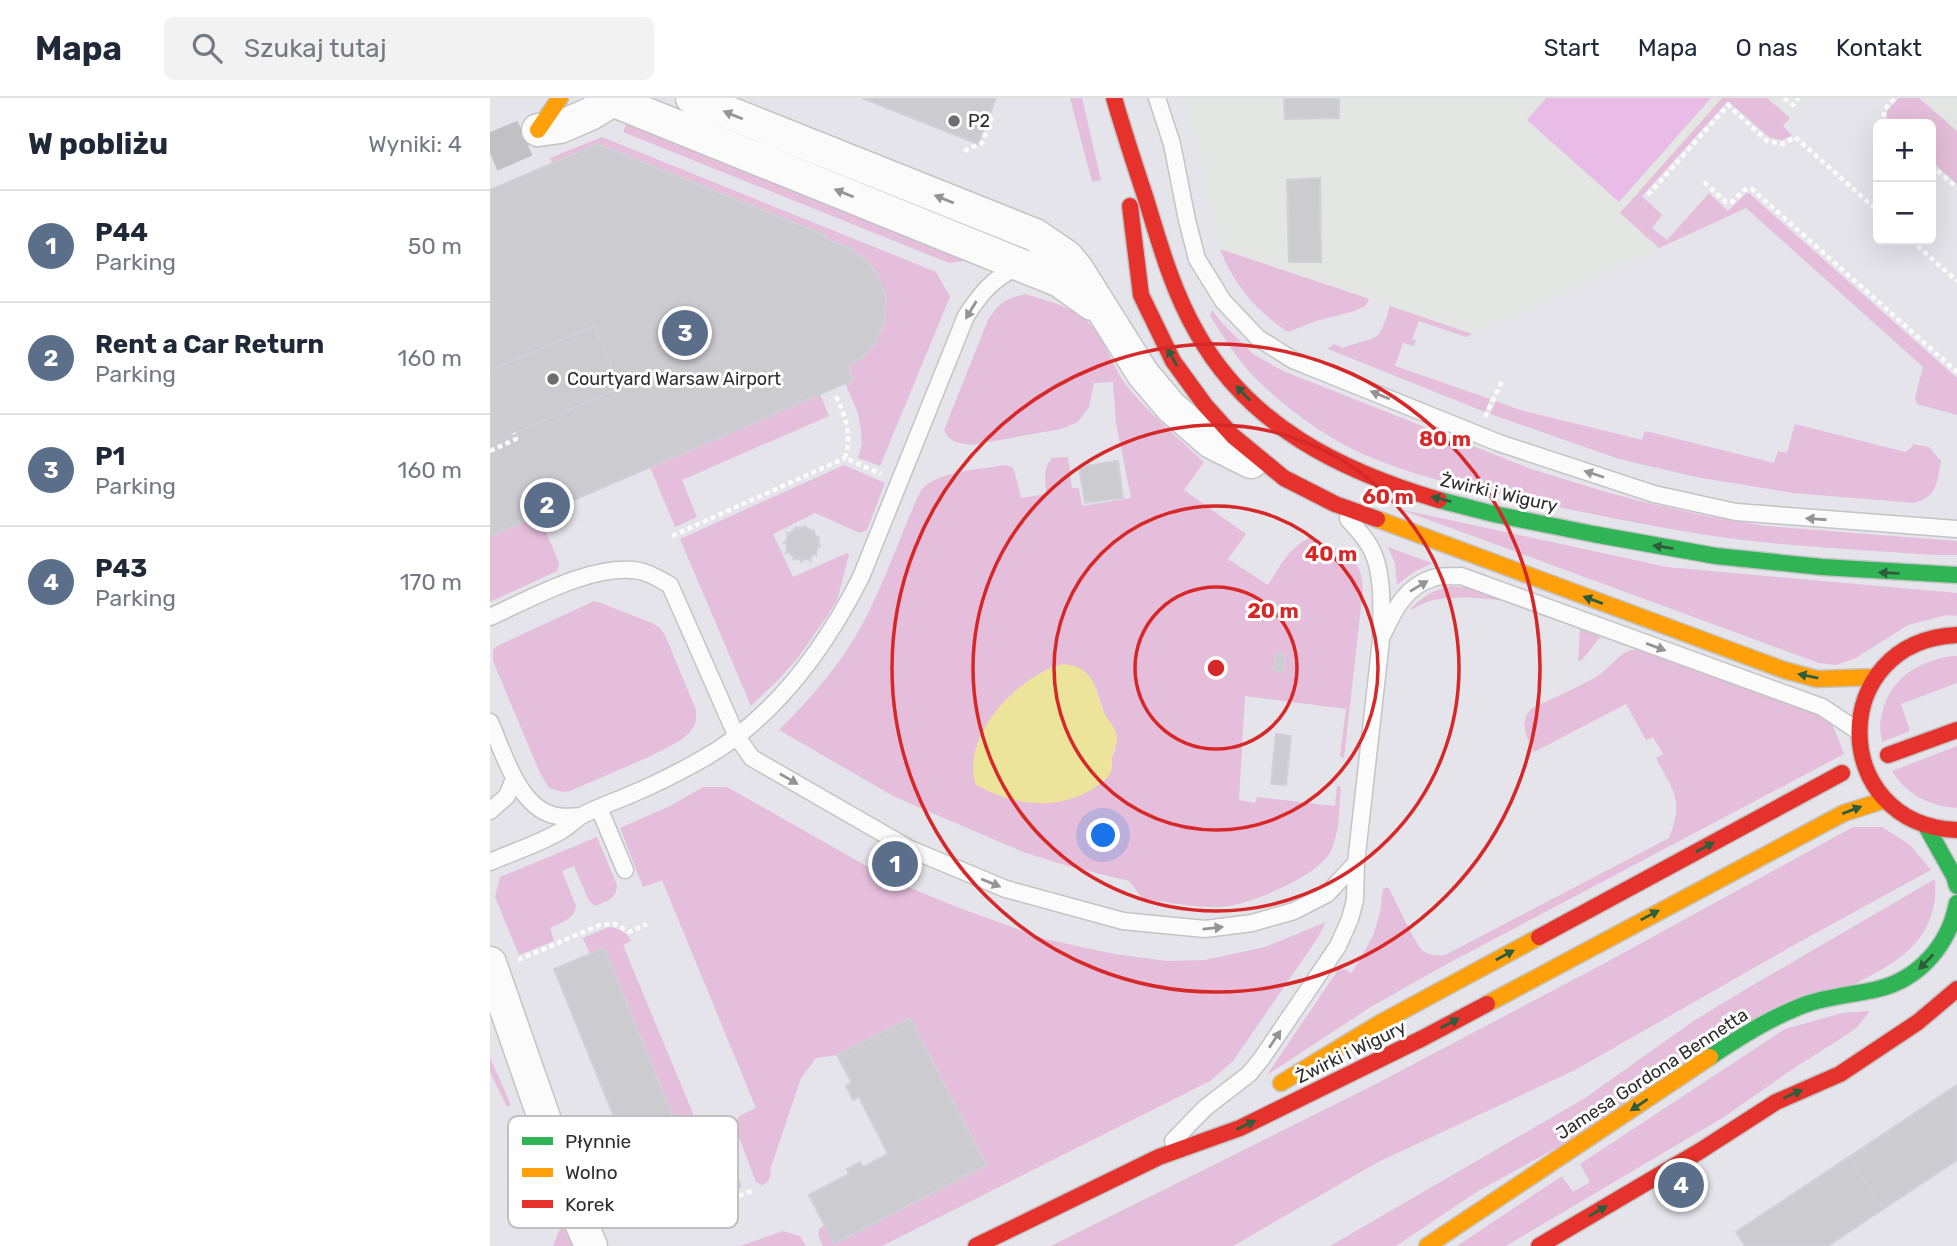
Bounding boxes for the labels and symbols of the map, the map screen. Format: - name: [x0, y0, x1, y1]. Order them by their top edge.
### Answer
- one-way arrow: [722, 109, 743, 120]
- place label: P2: [968, 110, 990, 132]
- marker: P2: [946, 113, 962, 129]
- one-way arrow: [833, 188, 854, 199]
- one-way arrow: [934, 193, 955, 204]
- one-way arrow: [964, 300, 977, 319]
- pin: 3: [662, 307, 708, 359]
- one-way arrow: [1166, 347, 1178, 367]
- place label: Courtyard Warsaw Airport: [567, 368, 781, 390]
- marker: Courtyard Warsaw Airport: [545, 371, 561, 387]
- one-way arrow: [1235, 384, 1251, 402]
- one-way arrow: [1370, 390, 1391, 401]
- text: 80 m: [1419, 426, 1471, 451]
- one-way arrow: [1583, 468, 1604, 479]
- street label: Żwirki i Wigury: [1438, 469, 1560, 517]
- pin: 2: [524, 479, 570, 531]
- text: 60 m: [1362, 484, 1414, 509]
- one-way arrow: [1429, 493, 1451, 504]
- one-way arrow: [1804, 513, 1826, 524]
- text: 40 m: [1305, 541, 1357, 566]
- one-way arrow: [1652, 541, 1674, 552]
- one-way arrow: [1878, 567, 1900, 578]
- one-way arrow: [1410, 579, 1429, 592]
- one-way arrow: [1583, 594, 1604, 605]
- text: 20 m: [1247, 598, 1299, 623]
- one-way arrow: [1646, 642, 1667, 653]
- centre of rings: [1204, 656, 1228, 680]
- one-way arrow: [1797, 670, 1819, 681]
- one-way arrow: [780, 773, 799, 785]
- one-way arrow: [1841, 804, 1862, 815]
- your location: [1086, 818, 1120, 852]
- pin: 1: [872, 838, 918, 890]
- one-way arrow: [1695, 841, 1715, 853]
- one-way arrow: [981, 877, 1002, 888]
- one-way arrow: [1641, 910, 1661, 922]
- one-way arrow: [1202, 922, 1224, 933]
- one-way arrow: [1495, 949, 1515, 961]
- one-way arrow: [1918, 953, 1934, 970]
- street label: Jamesa Gordona Bennetta: [1552, 1004, 1752, 1144]
- street label: Żwirki i Wigury: [1292, 1016, 1410, 1088]
- one-way arrow: [1440, 1017, 1460, 1029]
- one-way arrow: [1268, 1029, 1281, 1048]
- one-way arrow: [1783, 1088, 1803, 1100]
- one-way arrow: [1629, 1098, 1648, 1111]
- legend: [508, 1116, 738, 1228]
- one-way arrow: [1236, 1119, 1257, 1130]
- text: Płynnie: [565, 1130, 631, 1153]
- pin: 4: [1658, 1159, 1704, 1211]
- text: Wolno: [565, 1161, 618, 1184]
- text: Korek: [565, 1193, 614, 1216]
- one-way arrow: [1588, 1205, 1607, 1218]

